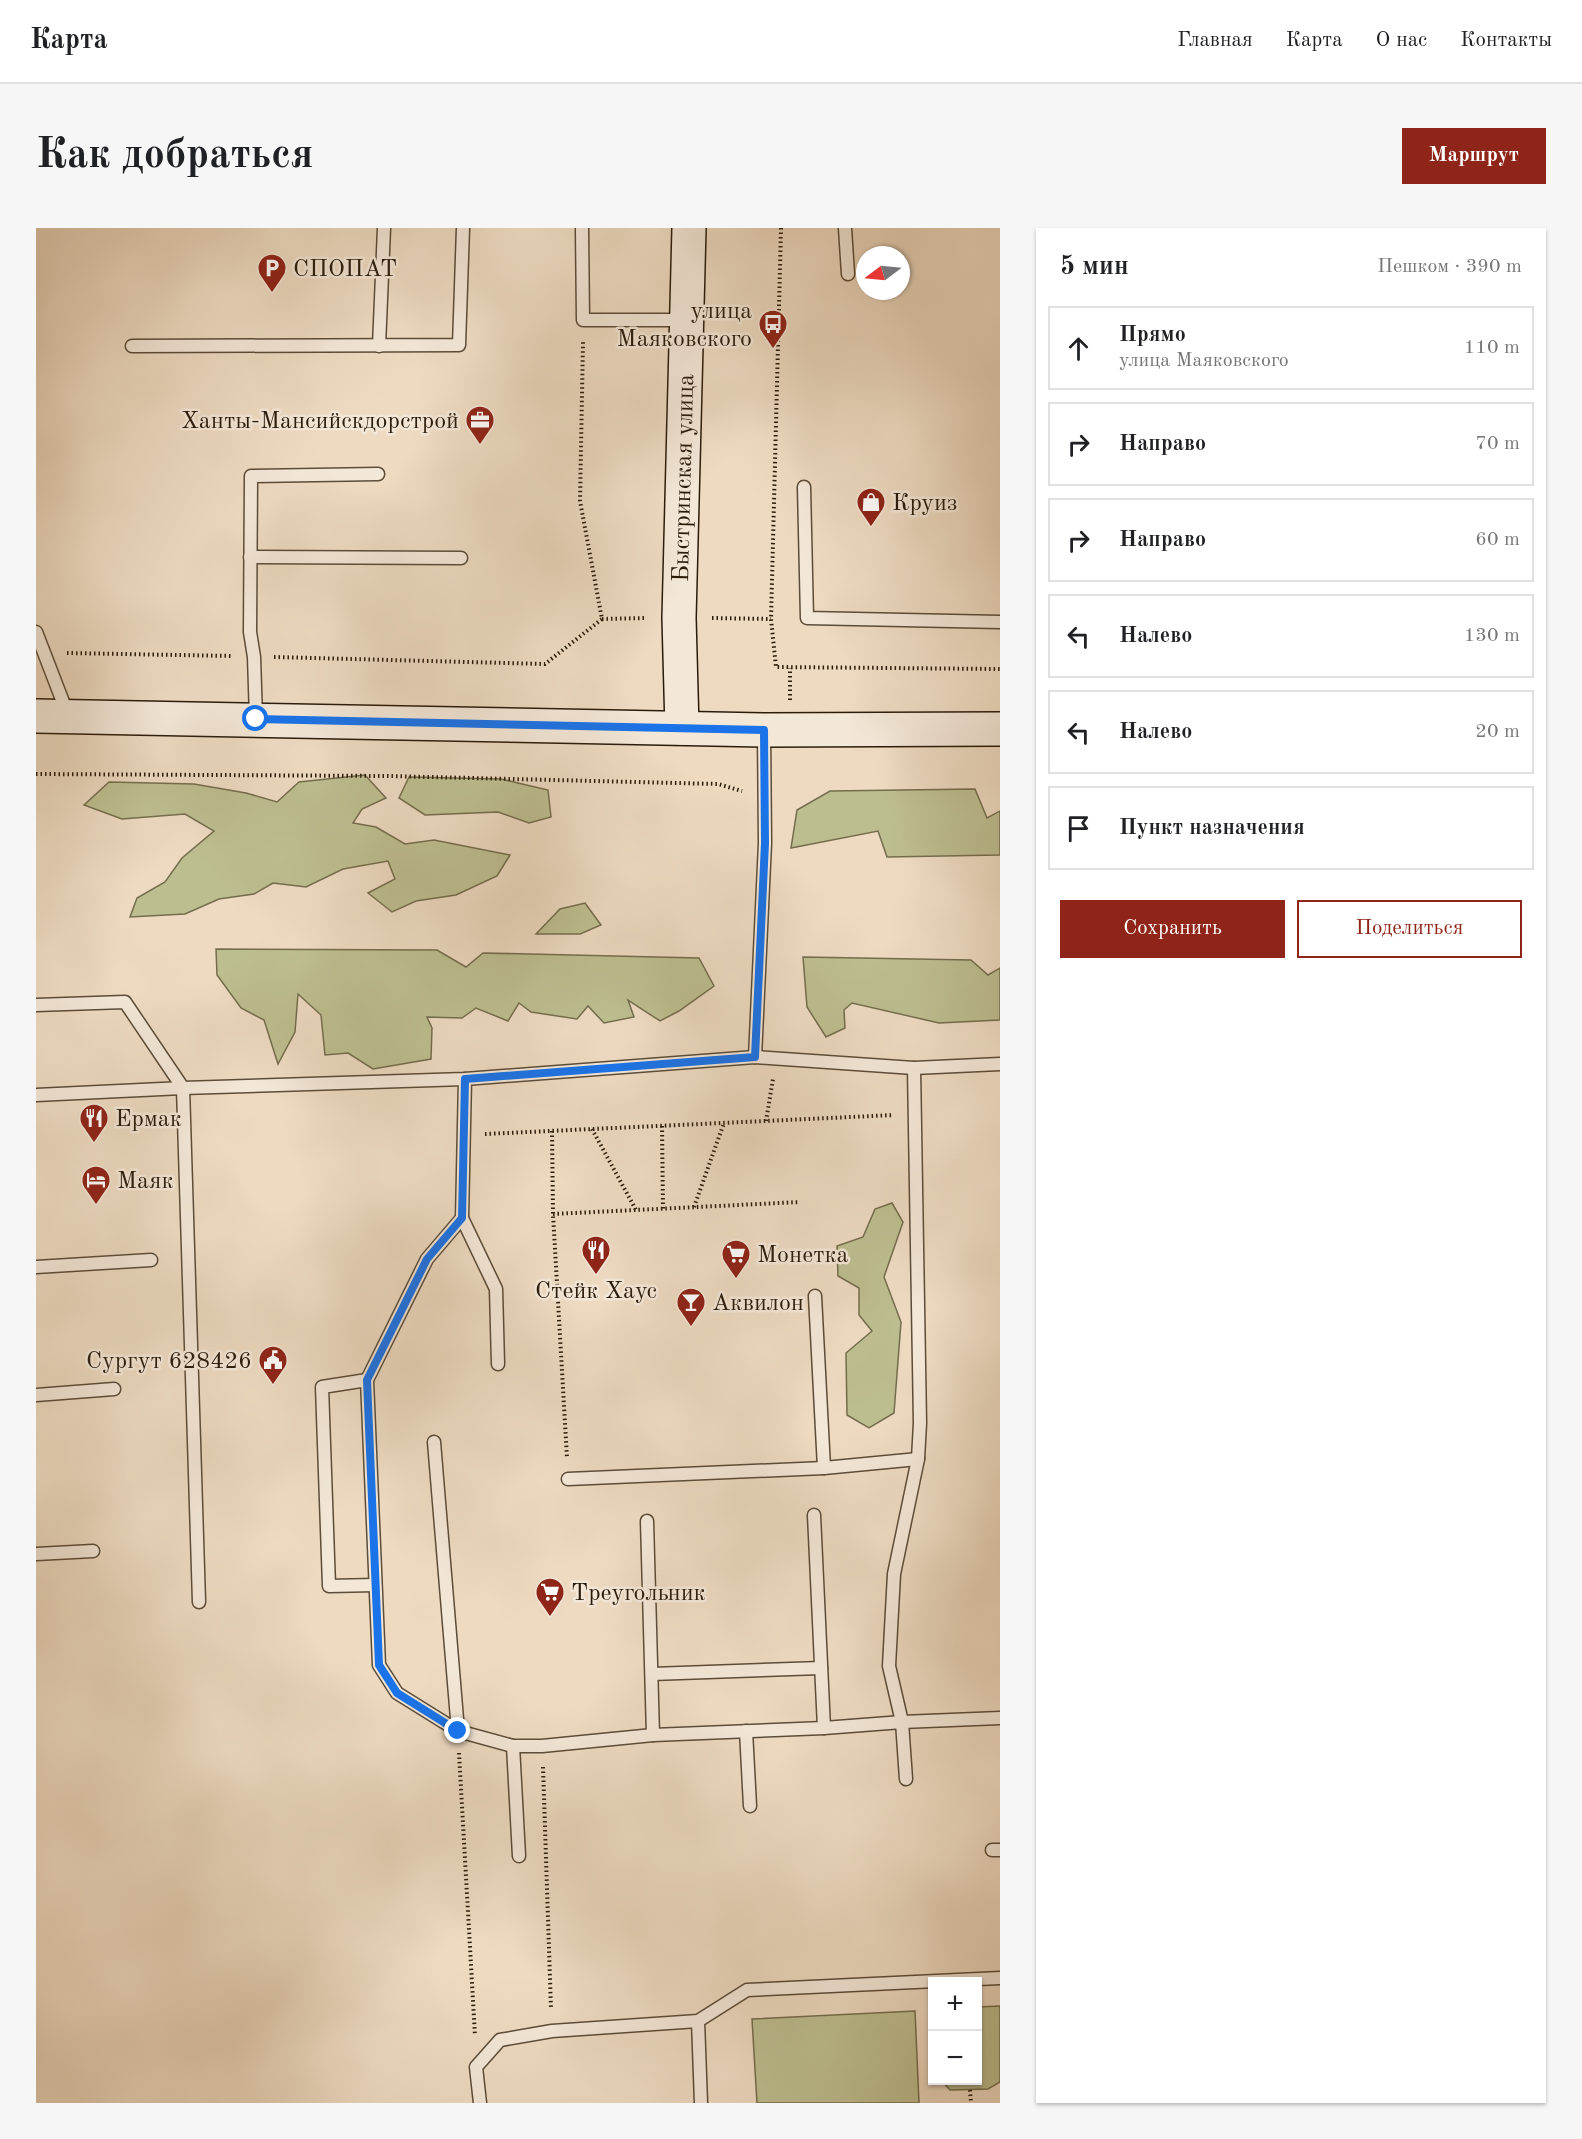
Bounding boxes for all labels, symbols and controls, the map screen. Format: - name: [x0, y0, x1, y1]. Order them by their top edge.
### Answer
- text: Карта: [30, 27, 108, 55]
- text: Главная: [1177, 30, 1253, 51]
- text: Карта: [1286, 30, 1343, 51]
- text: О нас: [1376, 30, 1427, 51]
- text: Контакты: [1460, 30, 1552, 51]
- button: Маршрут: [1402, 128, 1546, 184]
- text: Как добраться: [36, 135, 313, 177]
- north arrow: [856, 246, 910, 300]
- parking icon: СПОПАТ: [256, 252, 288, 294]
- text: 5 мин: [1060, 254, 1129, 280]
- text: Пешком · 390 m: [1377, 257, 1522, 277]
- place label: СПОПАТ: [293, 258, 397, 282]
- place label: улица Маяковского: [617, 300, 752, 352]
- bus stop icon: улица Маяковского: [757, 308, 789, 350]
- text: Прямо: [1119, 324, 1186, 346]
- icon: ahead: [1062, 332, 1095, 365]
- text: 110 m: [1464, 338, 1520, 358]
- text: улица Маяковского: [1119, 351, 1289, 371]
- street label: Быстринская улица: [670, 374, 699, 583]
- office icon: Ханты-Мансийскдорстрой: [464, 404, 496, 446]
- place label: Ханты-Мансийскдорстрой: [181, 410, 459, 434]
- icon: right: [1062, 428, 1095, 461]
- text: Направо: [1119, 433, 1206, 455]
- text: 70 m: [1475, 434, 1520, 454]
- shop icon: Круиз: [855, 486, 887, 528]
- place label: Круиз: [892, 492, 957, 516]
- icon: right: [1062, 524, 1095, 557]
- text: Направо: [1119, 529, 1206, 551]
- text: 60 m: [1475, 530, 1520, 550]
- icon: left: [1062, 620, 1095, 653]
- text: Налево: [1119, 625, 1192, 647]
- text: 130 m: [1464, 626, 1520, 646]
- route start: [242, 705, 268, 731]
- icon: left: [1062, 716, 1095, 749]
- text: Налево: [1119, 721, 1192, 743]
- text: 20 m: [1475, 722, 1520, 742]
- icon: arrive: [1062, 812, 1095, 845]
- text: Пункт назначения: [1119, 817, 1305, 839]
- button: Сохранить: [1060, 900, 1285, 958]
- button: Поделиться: [1297, 900, 1522, 958]
- restaurant icon: Ермак: [78, 1102, 110, 1144]
- place label: Ермак: [115, 1108, 182, 1132]
- hotel icon: Маяк: [80, 1164, 112, 1206]
- place label: Маяк: [117, 1170, 174, 1194]
- restaurant icon: Стейк Хаус: [580, 1234, 612, 1276]
- supermarket icon: Монетка: [720, 1238, 752, 1280]
- place label: Монетка: [757, 1244, 849, 1268]
- place label: Стейк Хаус: [535, 1280, 657, 1304]
- bar icon: Аквилон: [675, 1286, 707, 1328]
- place label: Аквилон: [712, 1292, 804, 1316]
- public building icon: Сургут 628426: [257, 1344, 289, 1386]
- place label: Сургут 628426: [86, 1350, 252, 1374]
- supermarket icon: Треугольник: [534, 1576, 566, 1618]
- place label: Треугольник: [571, 1582, 706, 1606]
- route end: [444, 1717, 470, 1743]
- map controls: [928, 1977, 982, 2085]
- button: +: [928, 1977, 982, 2031]
- button: −: [928, 2031, 982, 2085]

